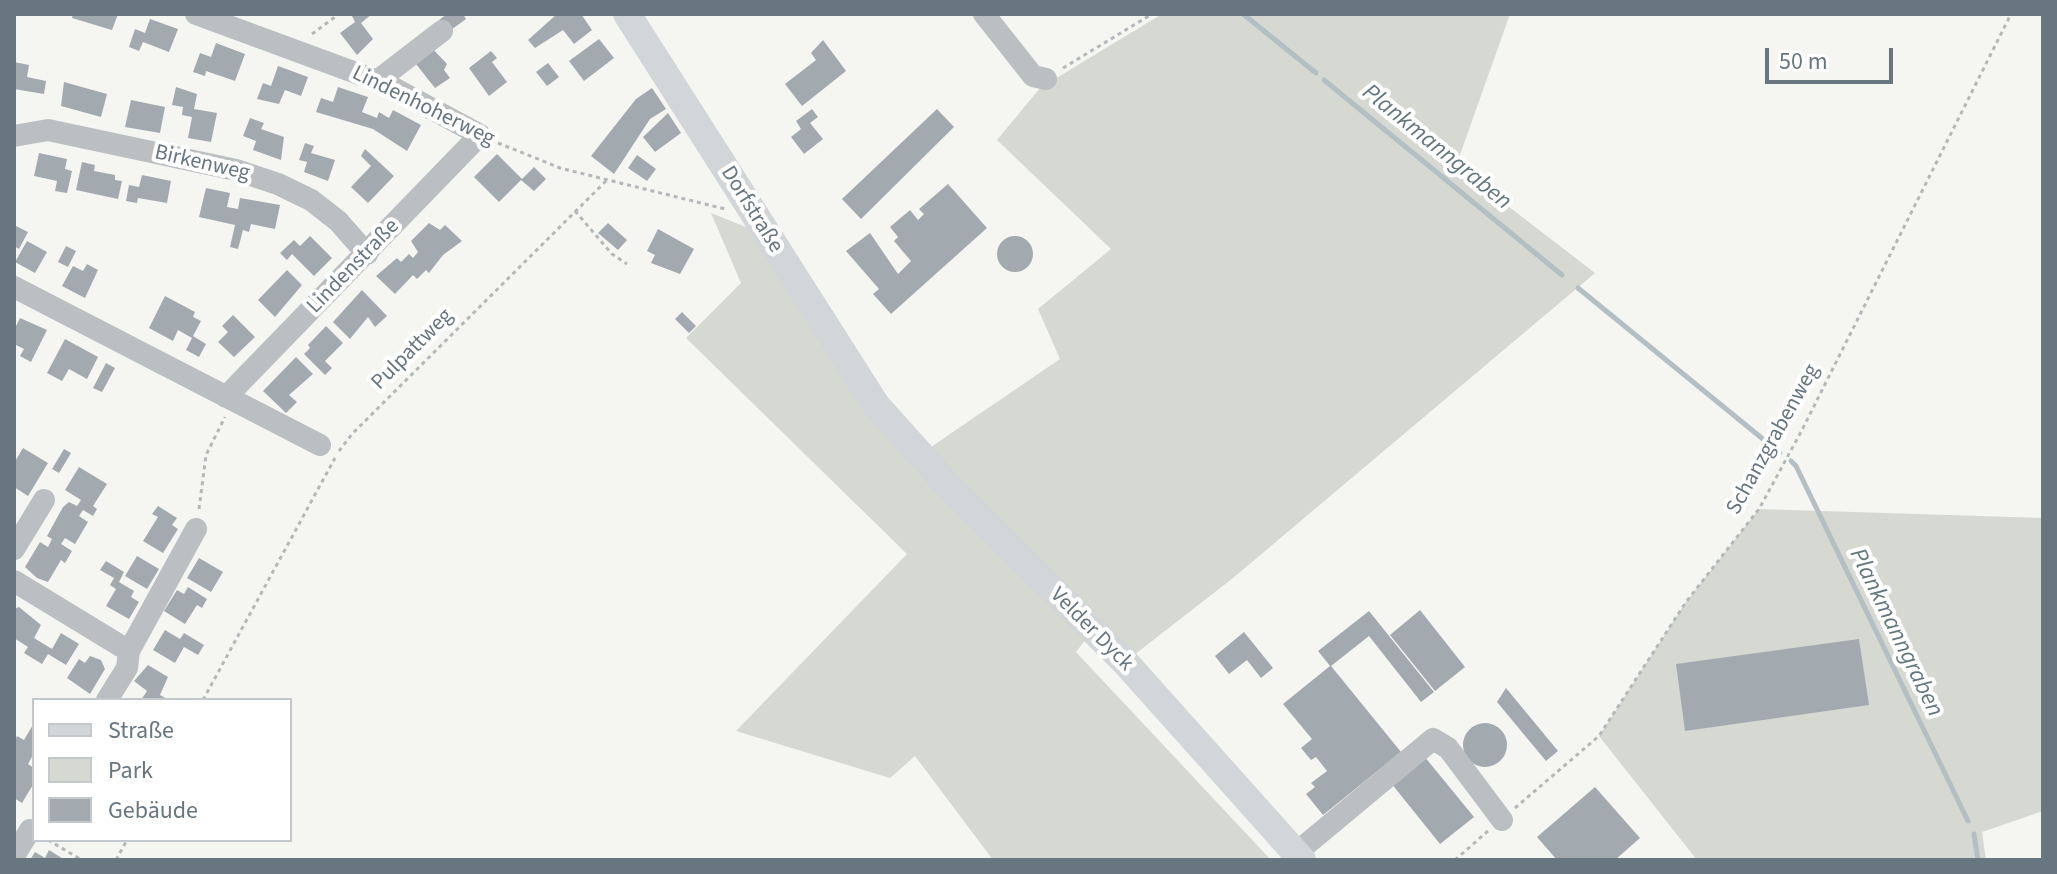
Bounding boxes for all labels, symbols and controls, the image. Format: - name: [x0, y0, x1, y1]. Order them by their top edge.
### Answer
- scale bar: [1769, 32, 1897, 82]
- text: 50 m: [1779, 44, 1828, 79]
- street label: Lindenhoherweg: [347, 61, 499, 153]
- water label: Plankmanngraben: [1356, 79, 1516, 217]
- street label: Birkenweg: [152, 140, 252, 188]
- street label: Dorfstraße: [714, 162, 788, 258]
- street label: Lindenstraße: [302, 214, 406, 320]
- street label: Pulpattweg: [367, 304, 459, 396]
- street label: Schanzgrabenweg: [1722, 360, 1826, 520]
- water label: Plankmanngraben: [1842, 544, 1948, 722]
- street label: Velder Dyck: [1044, 583, 1138, 677]
- legend: [32, 698, 292, 842]
- text: Straße: [108, 713, 174, 748]
- text: Park: [108, 753, 153, 788]
- text: Gebäude: [108, 793, 198, 828]

